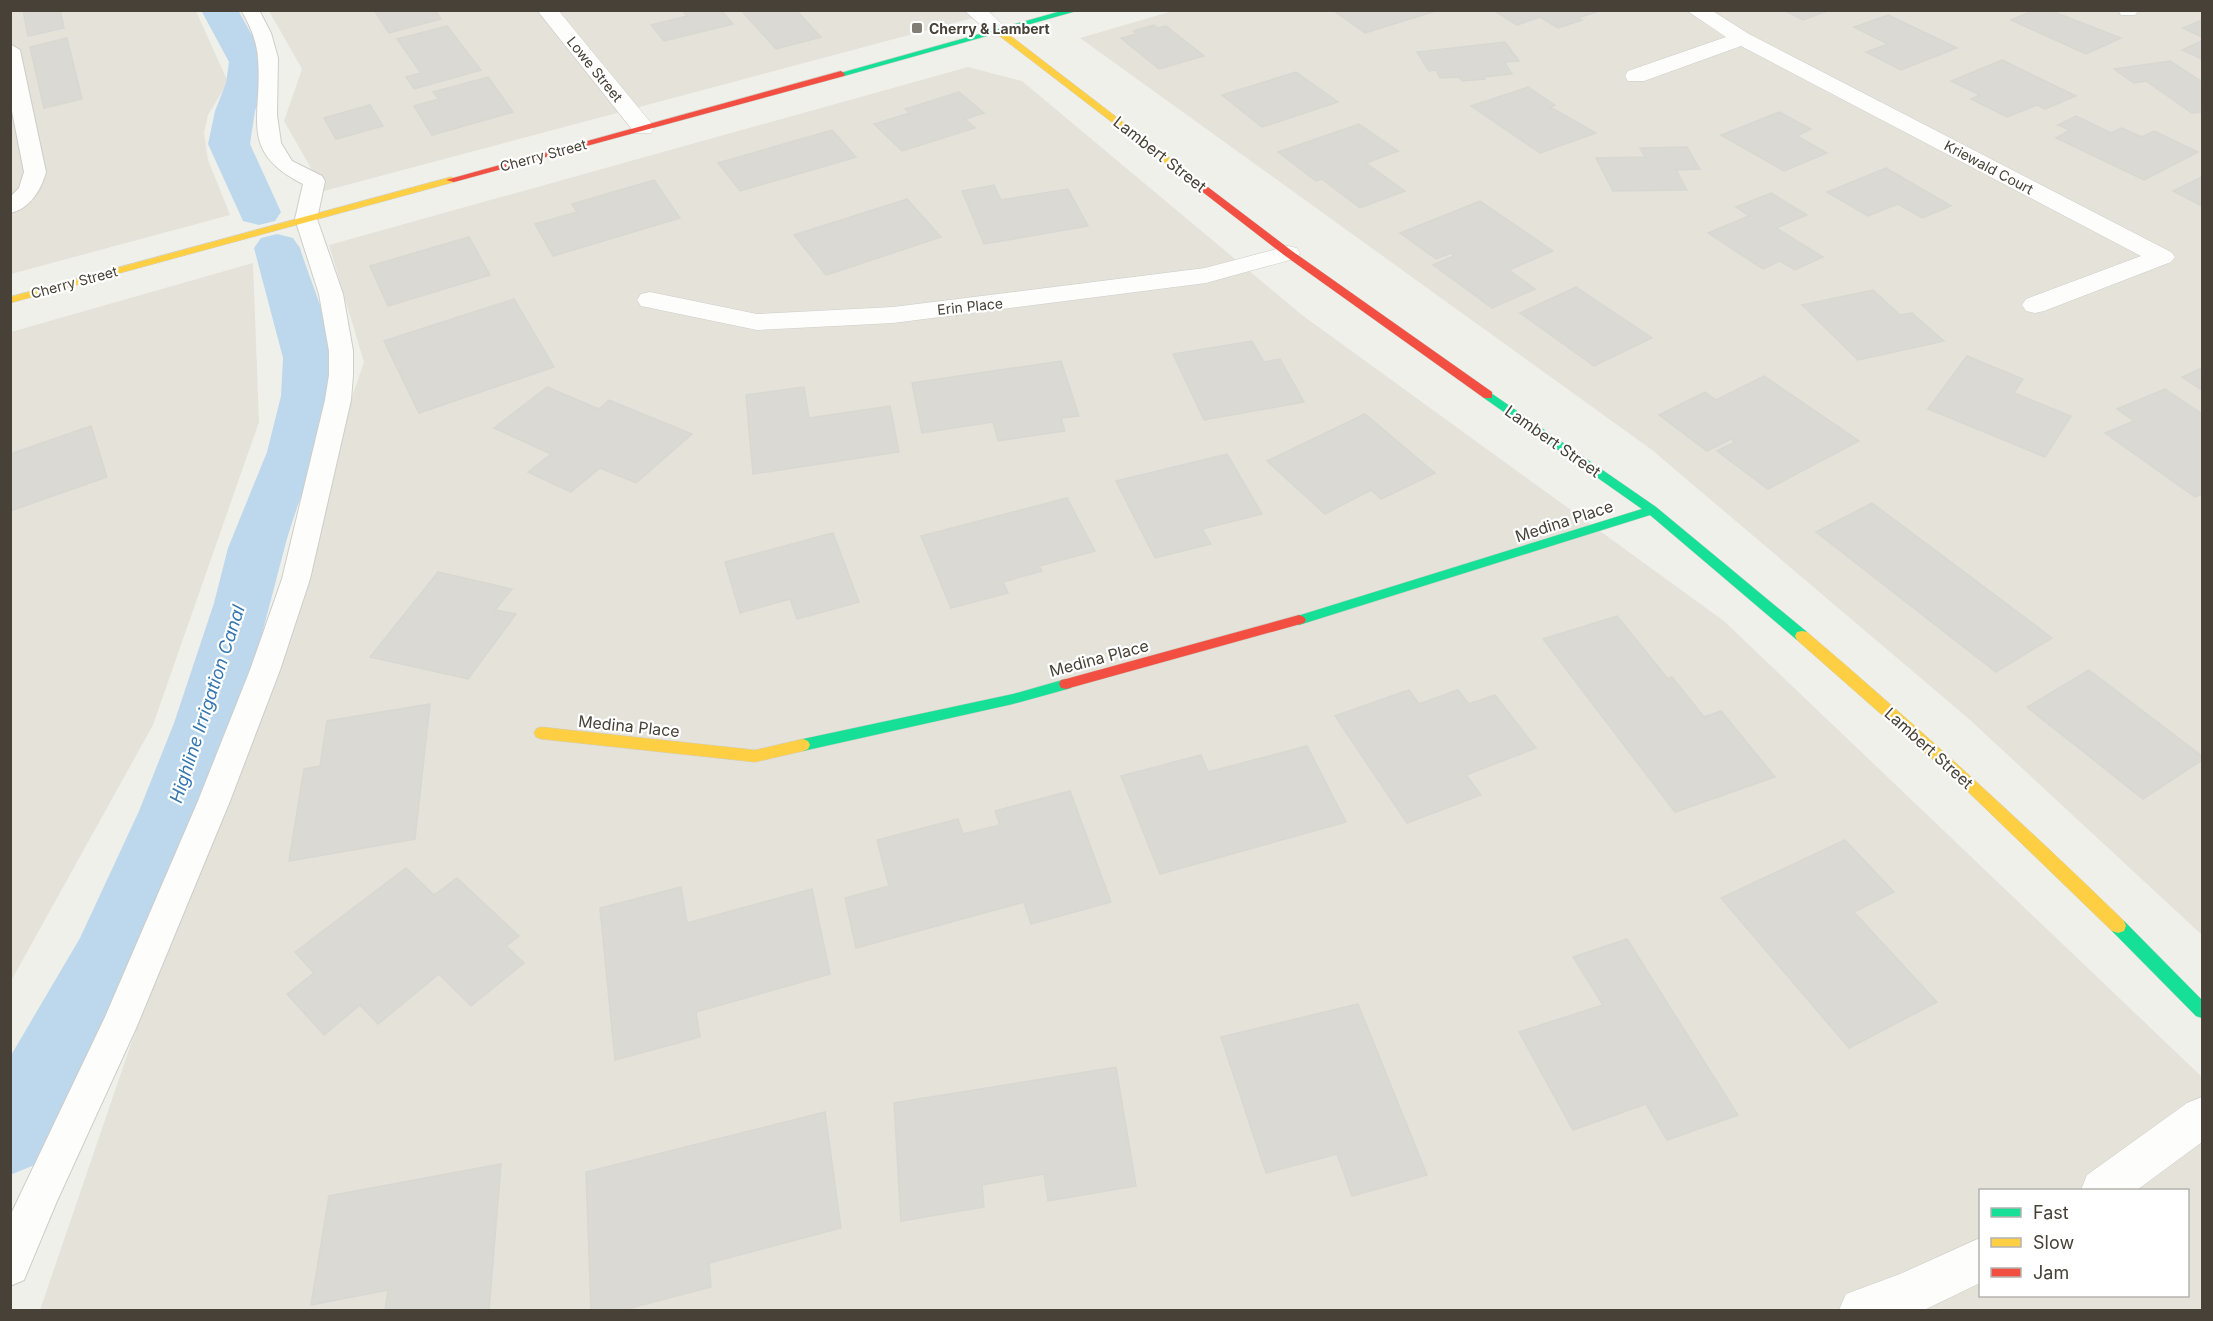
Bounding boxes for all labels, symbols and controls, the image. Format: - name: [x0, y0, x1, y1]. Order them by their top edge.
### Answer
- place label: Cherry & Lambert: [929, 20, 1050, 37]
- marker: Cherry & Lambert: [910, 21, 924, 35]
- street label: Lowe Street: [564, 33, 627, 105]
- street label: Lambert Street: [1110, 112, 1210, 196]
- street label: Cherry Street: [498, 135, 589, 175]
- street label: Kriewald Court: [1942, 136, 2037, 198]
- street label: Cherry Street: [29, 262, 120, 302]
- street label: Erin Place: [936, 294, 1004, 318]
- street label: Lambert Street: [1501, 401, 1605, 481]
- street label: Medina Place: [1512, 496, 1616, 546]
- water label: Highline Irrigation Canal: [165, 602, 249, 806]
- street label: Medina Place: [1047, 635, 1151, 681]
- street label: Lambert Street: [1881, 703, 1977, 793]
- street label: Medina Place: [577, 711, 681, 741]
- legend: [1979, 1189, 2189, 1297]
- text: Fast: [2033, 1202, 2069, 1223]
- text: Slow: [2033, 1232, 2074, 1253]
- text: Jam: [2033, 1262, 2069, 1283]

